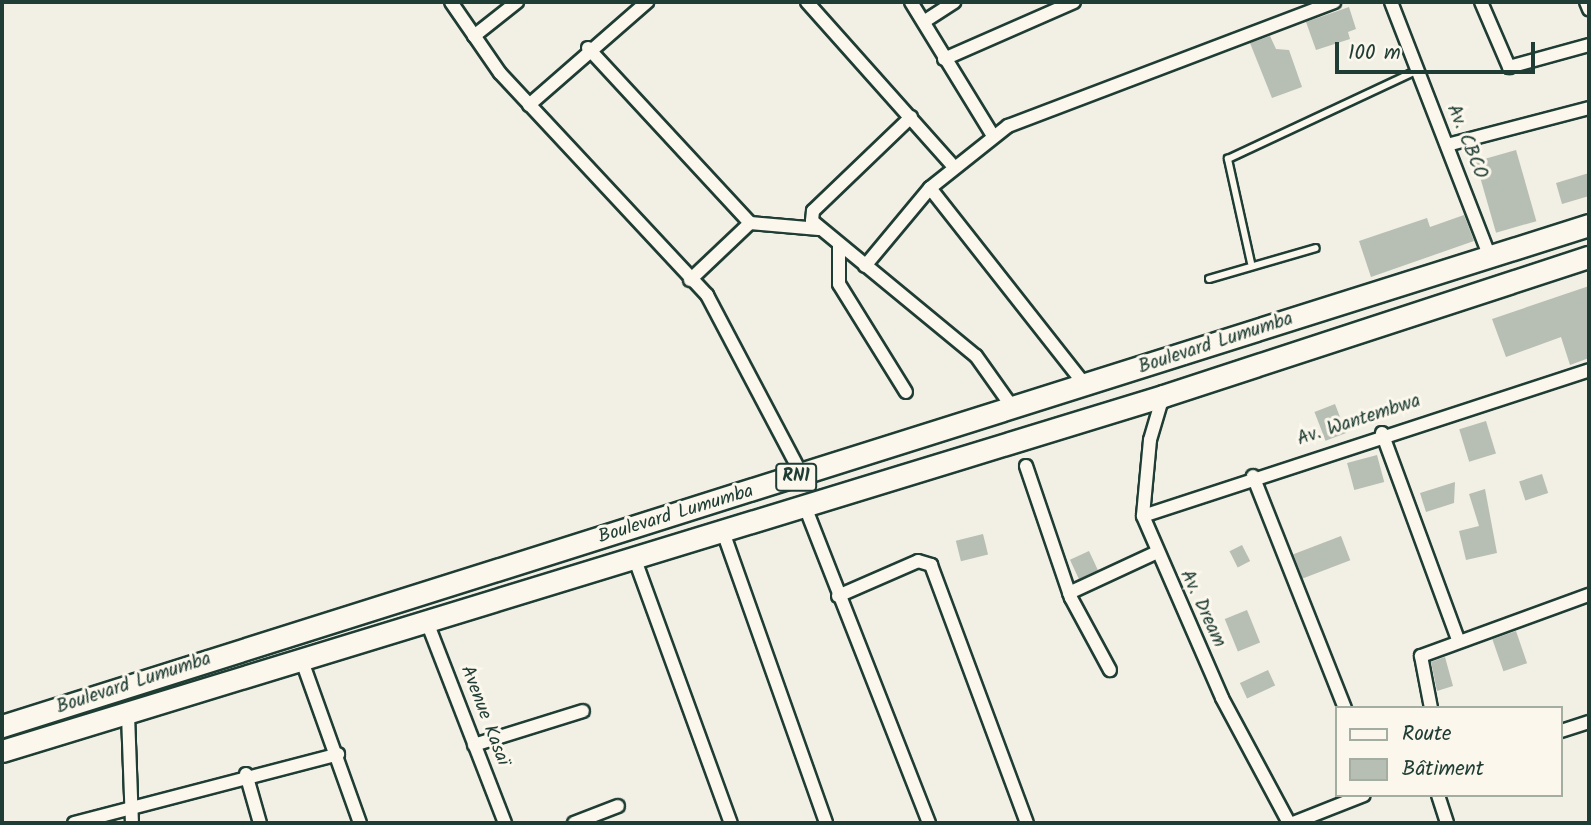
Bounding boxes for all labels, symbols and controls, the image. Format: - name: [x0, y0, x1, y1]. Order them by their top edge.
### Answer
- scale bar: [1339, 28, 1538, 72]
- text: 100 m: [1348, 37, 1401, 70]
- street label: Av. CBCO: [1441, 101, 1491, 183]
- street label: Boulevard Lumumba: [1136, 308, 1296, 380]
- street label: Av. Wantembwa: [1294, 390, 1424, 452]
- road number: RN1: [775, 462, 817, 491]
- street label: Boulevard Lumumba: [596, 481, 756, 549]
- street label: Av. Dream: [1174, 567, 1230, 651]
- street label: Boulevard Lumumba: [54, 648, 214, 720]
- street label: Avenue Kasaï: [455, 663, 513, 769]
- legend: [1336, 706, 1563, 797]
- text: Route: [1402, 718, 1451, 751]
- text: Bâtiment: [1402, 753, 1484, 786]

